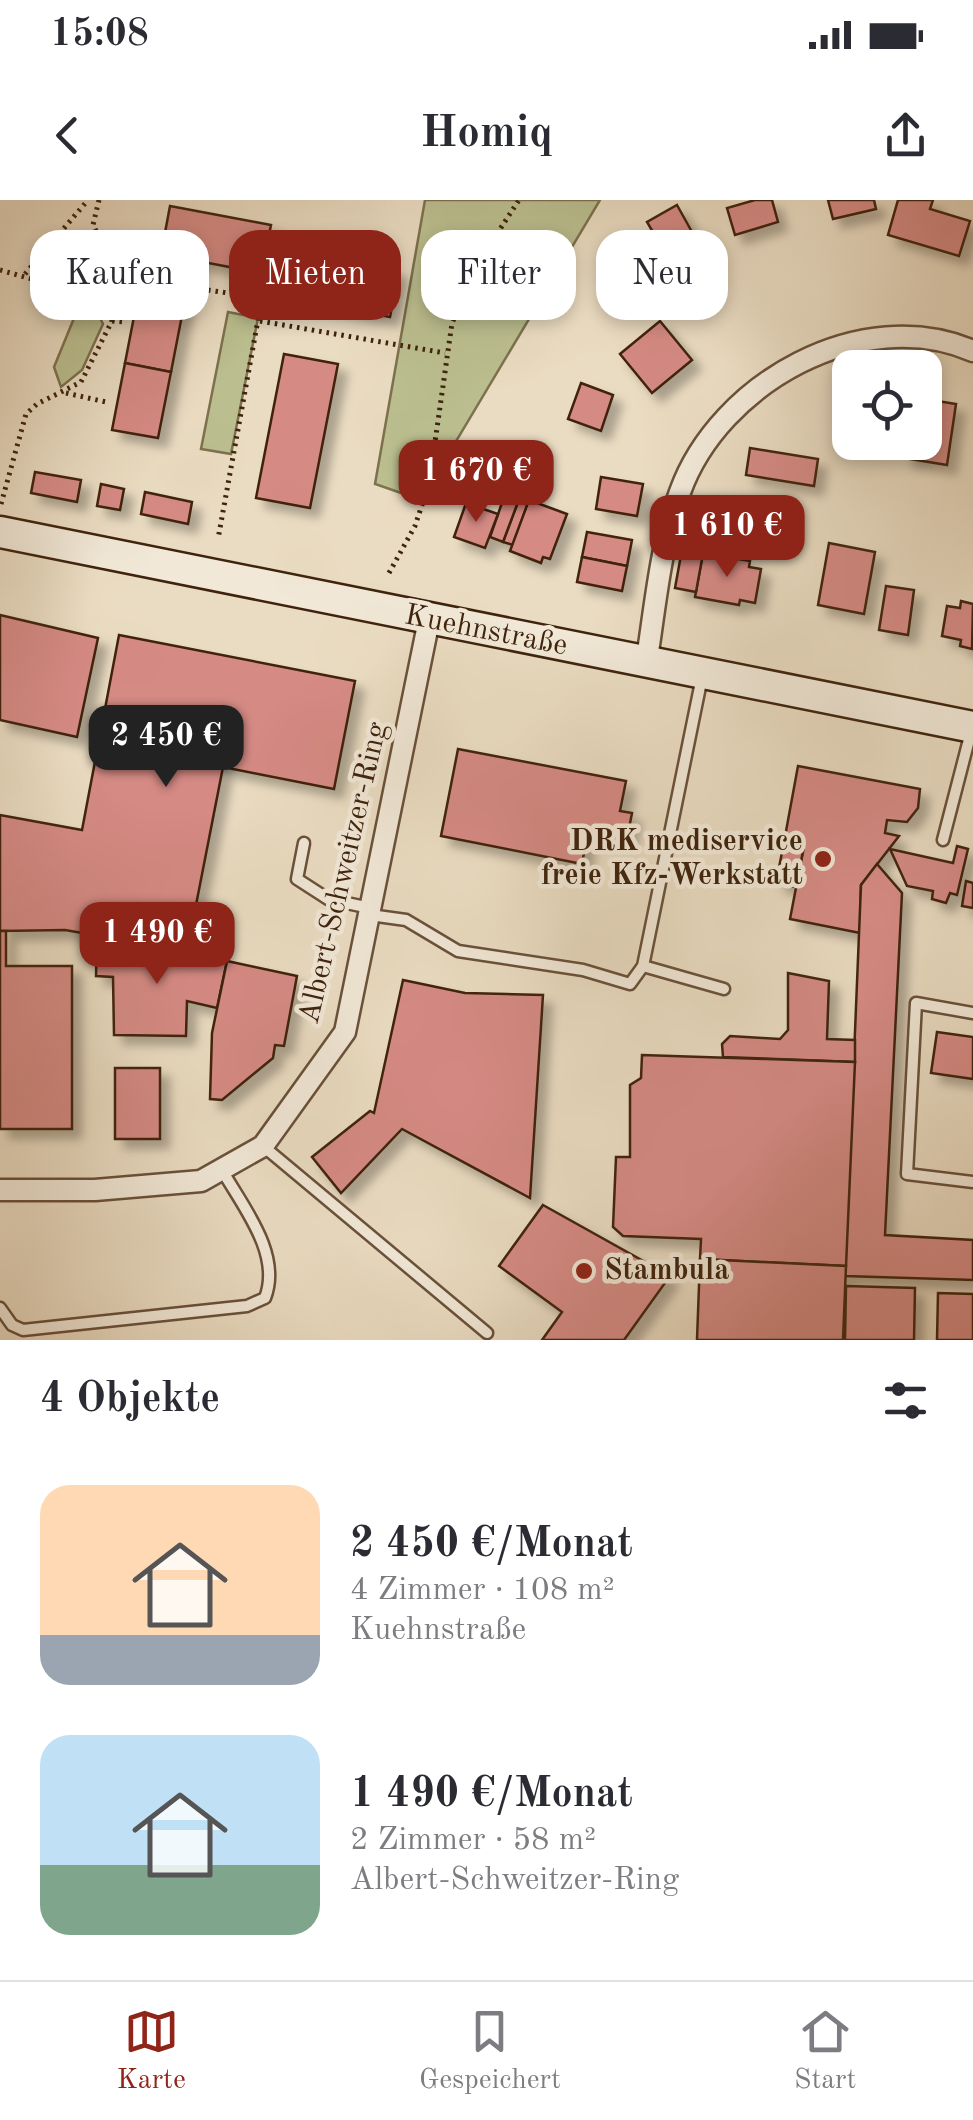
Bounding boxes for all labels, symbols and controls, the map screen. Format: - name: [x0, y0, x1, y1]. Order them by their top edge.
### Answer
- text: 15:08: [50, 16, 149, 54]
- icon: back: [40, 108, 95, 163]
- icon: share: [878, 108, 933, 163]
- text: Homiq: [420, 112, 553, 157]
- chip: Kaufen: [30, 230, 209, 320]
- chip: Mieten: [229, 230, 401, 320]
- chip: Filter: [421, 230, 576, 320]
- chip: Neu: [596, 230, 728, 320]
- map controls: [832, 350, 942, 460]
- button: locate: [832, 350, 942, 460]
- pin: 1 670 €: [384, 440, 568, 525]
- text: 1 670 €: [421, 456, 531, 488]
- pin: 1 610 €: [635, 495, 819, 580]
- text: 1 610 €: [672, 511, 782, 543]
- street label: Kuehnstraße: [402, 601, 570, 661]
- pin: 2 450 €: [74, 705, 258, 790]
- street label: Albert-Schweitzer-Ring: [295, 719, 393, 1027]
- text: 2 450 €: [111, 721, 221, 753]
- place label: DRK mediservice freie Kfz-Werkstatt: [541, 827, 803, 891]
- marker: DRK mediservice freie Kfz-Werkstatt: [812, 848, 834, 870]
- pin: 1 490 €: [65, 902, 249, 987]
- text: 1 490 €: [102, 918, 212, 950]
- place label: Stambula: [604, 1256, 730, 1286]
- marker: Stambula: [573, 1260, 595, 1282]
- icon: filters: [878, 1373, 933, 1428]
- text: 4 Objekte: [40, 1379, 220, 1421]
- text: 2 450 €/Monat: [350, 1524, 633, 1566]
- icon: home: [120, 1525, 240, 1645]
- text: 4 Zimmer · 108 m²: [350, 1575, 615, 1607]
- text: Kuehnstraße: [350, 1615, 526, 1647]
- text: 1 490 €/Monat: [350, 1774, 633, 1816]
- icon: home: [120, 1775, 240, 1895]
- text: 2 Zimmer · 58 m²: [350, 1825, 596, 1857]
- text: Albert-Schweitzer-Ring: [350, 1865, 679, 1897]
- tab: Karte: [117, 2004, 186, 2099]
- tab: Gespeichert: [419, 2004, 561, 2099]
- tab: Start: [794, 2004, 856, 2099]

